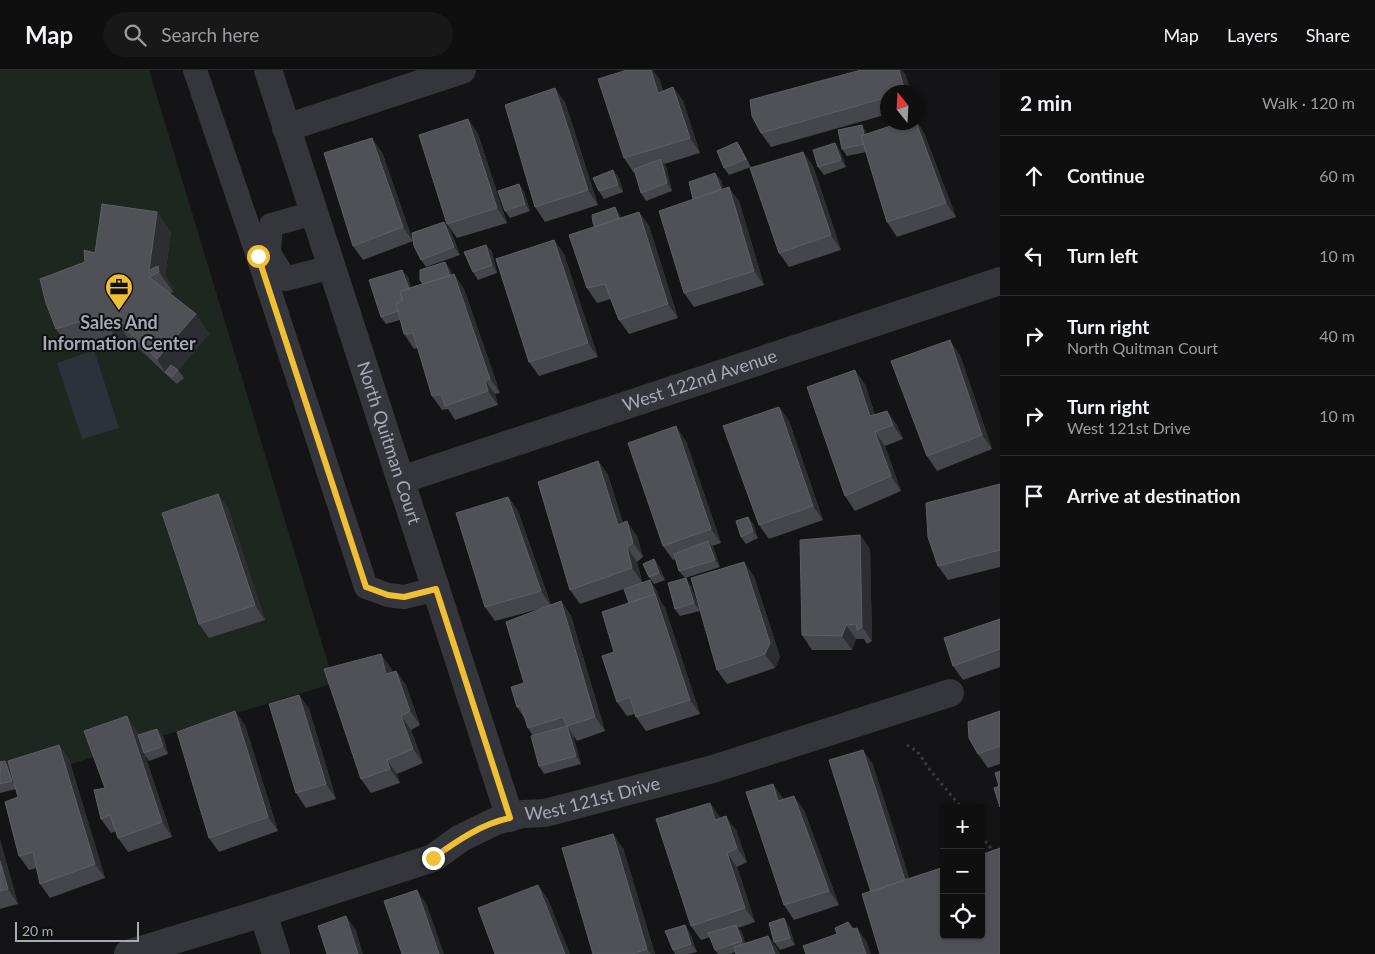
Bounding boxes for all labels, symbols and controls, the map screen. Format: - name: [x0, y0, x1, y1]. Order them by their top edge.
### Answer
- search box: [103, 12, 453, 57]
- text: Map: [25, 20, 73, 49]
- icon: search: [121, 21, 149, 49]
- text: Search here: [161, 23, 259, 46]
- text: Map: [1163, 24, 1199, 46]
- text: Layers: [1227, 24, 1278, 46]
- text: Share: [1306, 24, 1350, 46]
- north arrow: [880, 85, 925, 130]
- text: 2 min: [1020, 90, 1072, 115]
- text: Walk · 120 m: [1262, 93, 1355, 112]
- icon: ahead: [1020, 162, 1048, 190]
- text: Continue: [1067, 164, 1145, 187]
- text: 60 m: [1319, 166, 1355, 185]
- icon: left: [1020, 242, 1048, 270]
- text: Turn left: [1067, 244, 1138, 267]
- route start: [247, 245, 270, 268]
- text: 10 m: [1319, 246, 1355, 265]
- office icon: Sales And Information Center: [104, 272, 134, 311]
- place label: Sales And Information Center: [42, 311, 196, 354]
- text: Turn right: [1067, 315, 1149, 338]
- icon: right: [1020, 322, 1048, 350]
- text: 40 m: [1319, 326, 1355, 345]
- text: North Quitman Court: [1067, 338, 1218, 357]
- street label: West 122nd Avenue: [620, 344, 780, 416]
- street label: North Quitman Court: [353, 358, 426, 527]
- text: Turn right: [1067, 395, 1149, 418]
- icon: right: [1020, 402, 1048, 430]
- text: 10 m: [1319, 406, 1355, 425]
- text: West 121st Drive: [1067, 418, 1191, 437]
- icon: arrive: [1020, 482, 1048, 510]
- text: Arrive at destination: [1067, 484, 1240, 507]
- street label: West 121st Drive: [524, 771, 662, 824]
- map controls: [940, 804, 985, 939]
- button: +: [940, 804, 985, 849]
- route end: [422, 847, 445, 870]
- button: −: [940, 849, 985, 894]
- button: locate: [940, 894, 985, 939]
- scale bar: [15, 919, 139, 942]
- text: 20 m: [22, 922, 53, 939]

